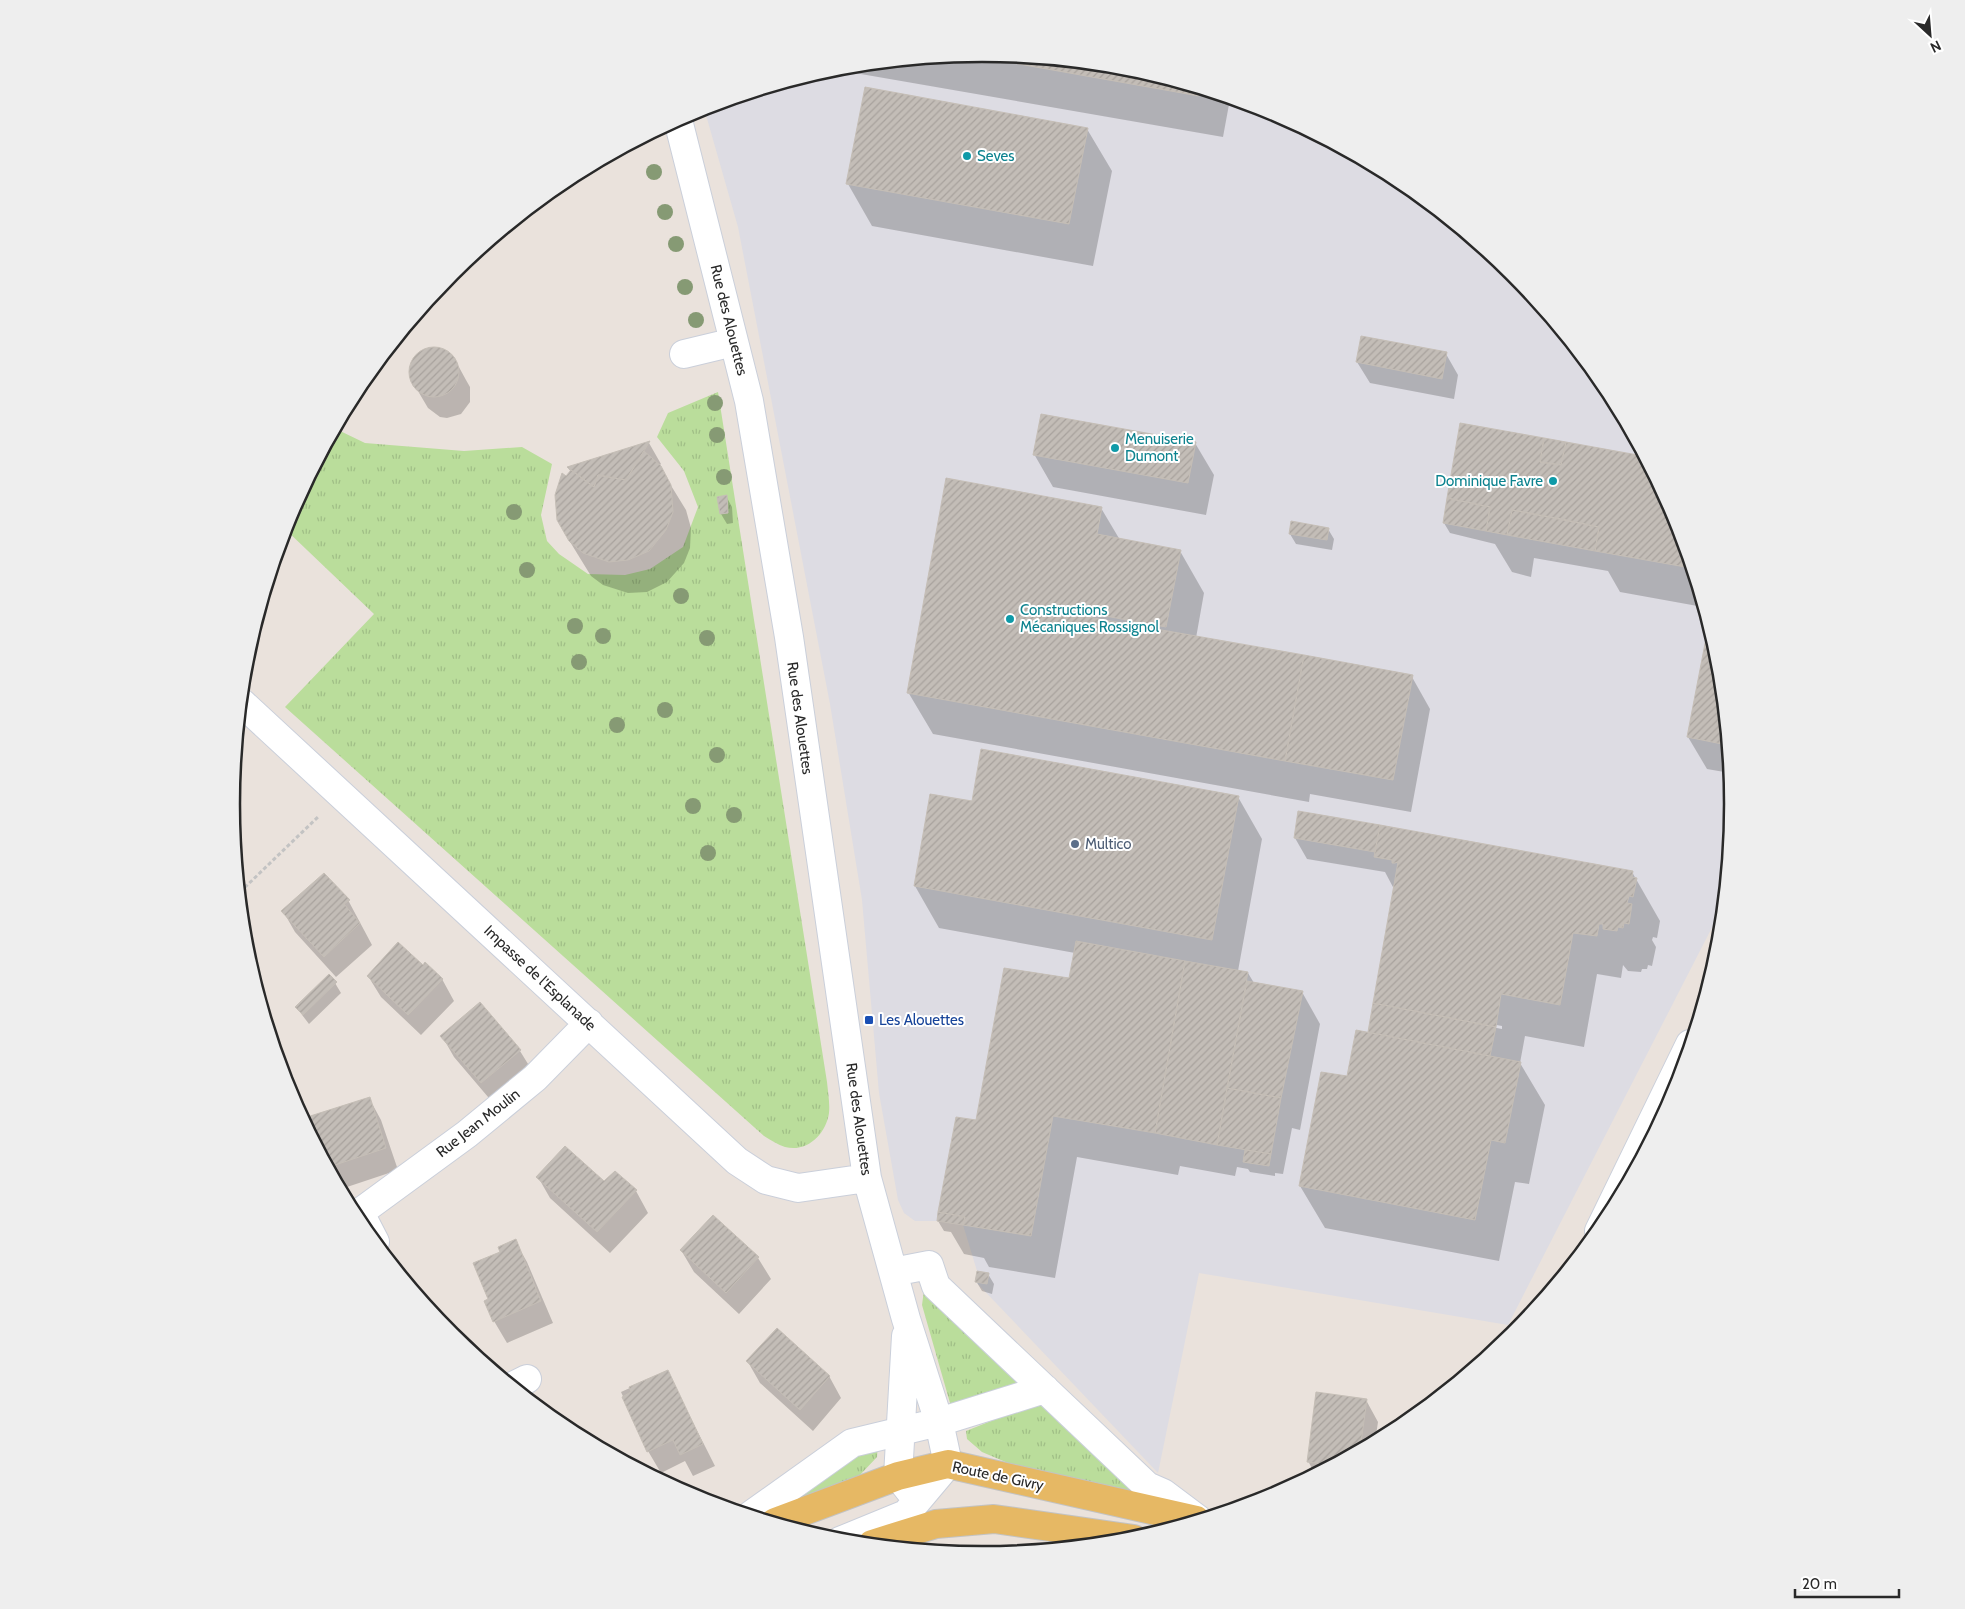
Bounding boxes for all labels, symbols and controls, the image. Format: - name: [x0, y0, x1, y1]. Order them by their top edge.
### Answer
- north arrow: [1905, 10, 1955, 60]
- text: N: [1927, 36, 1944, 57]
- place label: Seves: [977, 147, 1015, 165]
- marker: Seves: [961, 150, 973, 162]
- street label: Rue des Alouettes: [707, 263, 751, 377]
- place label: Menuiserie Dumont: [1125, 430, 1194, 465]
- marker: Menuiserie Dumont: [1109, 442, 1121, 454]
- place label: Dominique Favre: [1435, 472, 1543, 490]
- marker: Dominique Favre: [1547, 475, 1559, 487]
- place label: Constructions Mécaniques Rossignol: [1020, 601, 1159, 636]
- marker: Constructions Mécaniques Rossignol: [1004, 613, 1016, 625]
- street label: Rue des Alouettes: [783, 660, 817, 776]
- place label: Multico: [1085, 835, 1132, 853]
- marker: Multico: [1069, 838, 1081, 850]
- street label: Impasse de l'Esplanade: [480, 922, 600, 1035]
- place label: Les Alouettes: [879, 1011, 964, 1029]
- marker: Les Alouettes: [863, 1014, 875, 1026]
- street label: Rue des Alouettes: [842, 1061, 876, 1177]
- street label: Rue Jean Moulin: [433, 1085, 523, 1161]
- street label: Route de Givry: [951, 1458, 1046, 1495]
- scale bar: [1795, 1566, 1899, 1598]
- text: 20 m: [1802, 1575, 1837, 1593]

